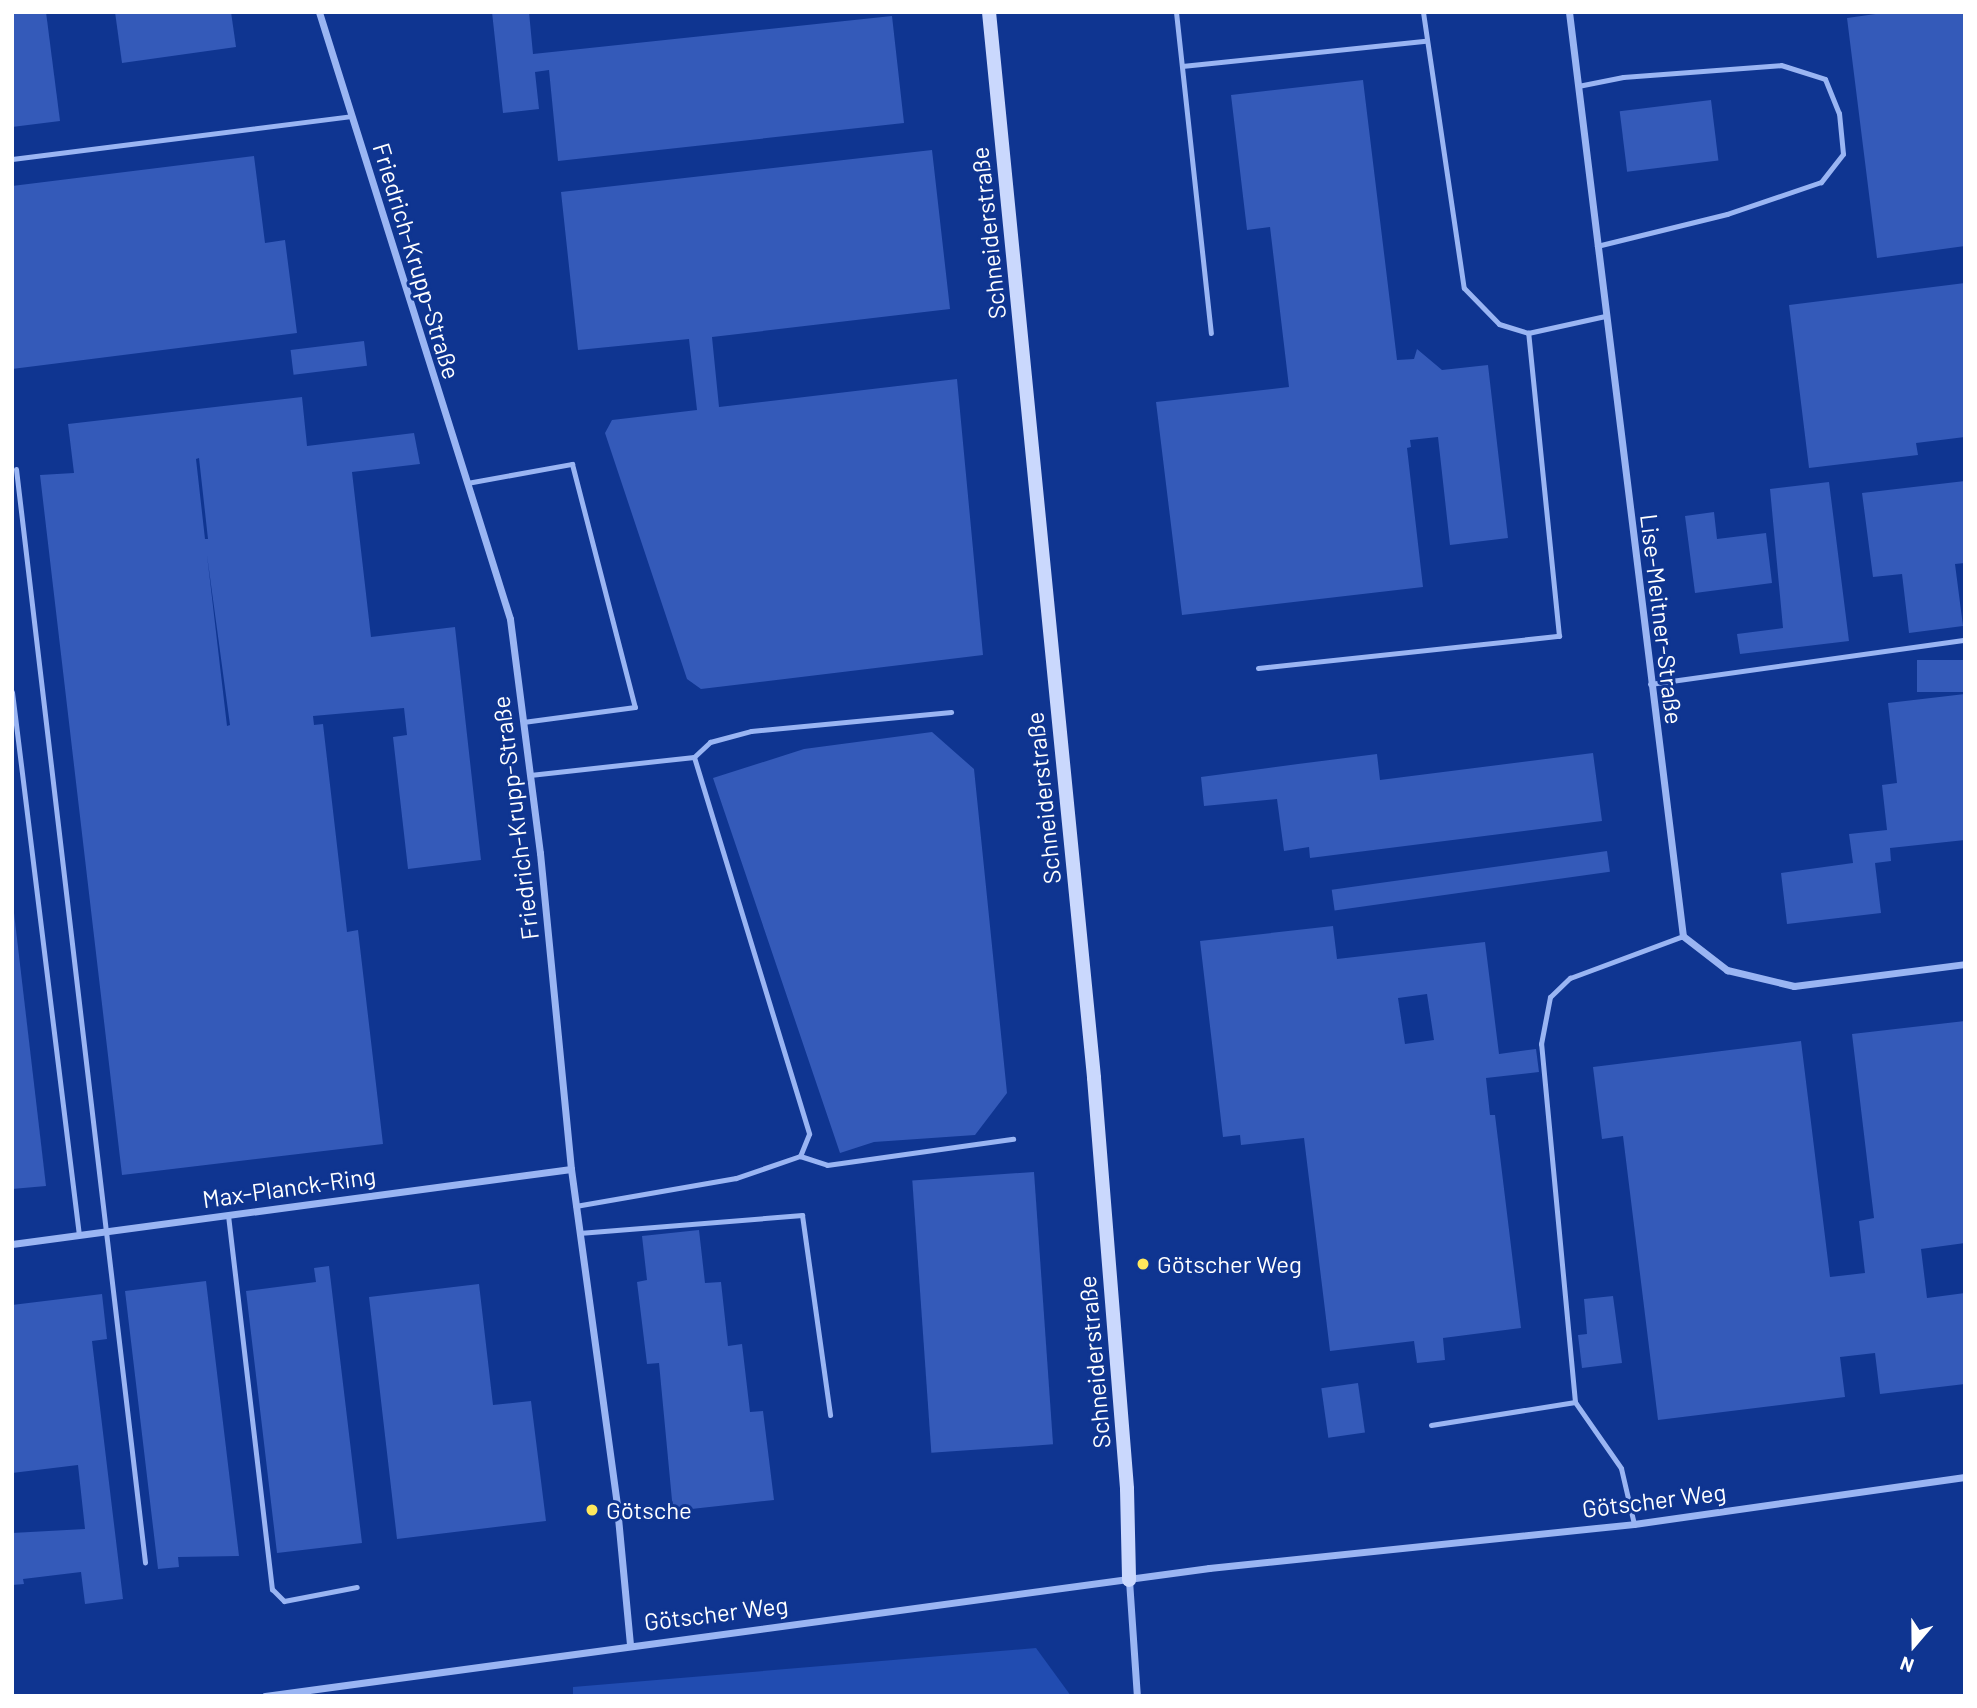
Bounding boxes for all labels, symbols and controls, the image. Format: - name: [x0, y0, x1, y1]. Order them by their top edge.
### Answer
- street label: Friedrich-Krupp-Straße: [367, 139, 467, 383]
- street label: Schneiderstraße: [965, 145, 1011, 321]
- street label: Lise-Meitner-Straße: [1635, 512, 1689, 726]
- street label: Friedrich-Krupp-Straße: [486, 694, 544, 942]
- street label: Schneiderstraße: [1020, 710, 1066, 886]
- street label: Max-Planck-Ring: [201, 1161, 377, 1213]
- place label: Götscher Weg: [1157, 1250, 1302, 1278]
- marker: Götscher Weg: [1135, 1256, 1151, 1272]
- street label: Schneiderstraße: [1072, 1275, 1116, 1449]
- street label: Götscher Weg: [1580, 1477, 1728, 1523]
- place label: Götsche: [606, 1496, 692, 1524]
- marker: Götsche: [584, 1502, 600, 1518]
- street label: Götscher Weg: [642, 1590, 790, 1636]
- north arrow: [1879, 1610, 1949, 1680]
- text: N: [1897, 1652, 1917, 1678]

